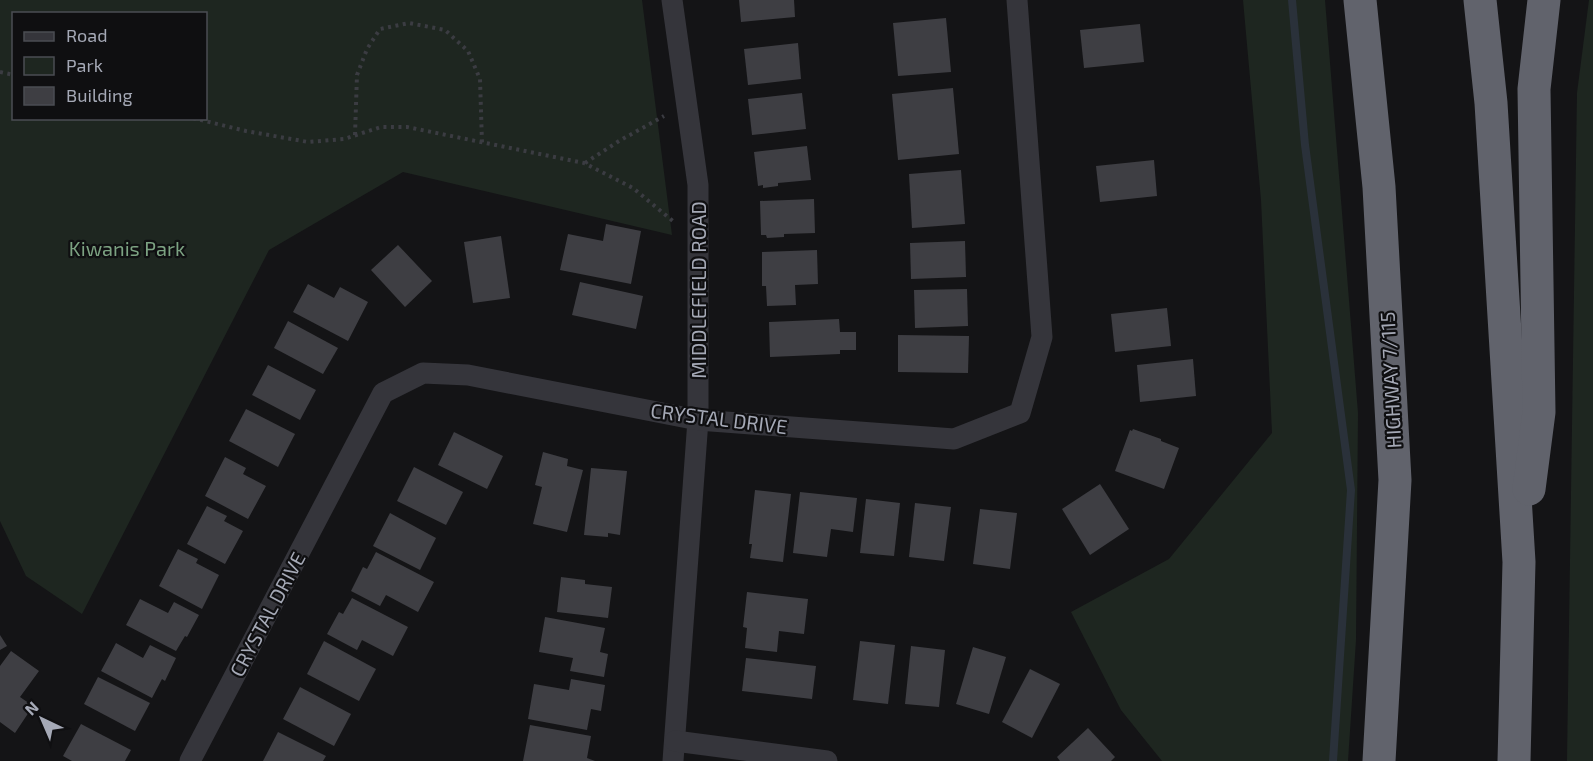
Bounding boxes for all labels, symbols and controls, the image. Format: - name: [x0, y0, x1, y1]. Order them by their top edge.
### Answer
- legend: [12, 12, 207, 120]
- text: Road: [66, 24, 107, 46]
- text: Park: [66, 54, 103, 76]
- text: Building: [66, 84, 133, 106]
- street label: MIDDLEFIELD ROAD: [686, 201, 710, 379]
- park label: Kiwanis Park: [69, 236, 185, 260]
- street label: HIGHWAY 7/115: [1374, 311, 1406, 449]
- street label: CRYSTAL DRIVE: [649, 398, 789, 438]
- street label: CRYSTAL DRIVE: [224, 548, 310, 680]
- north arrow: [12, 689, 72, 749]
- text: N: [20, 697, 42, 719]

